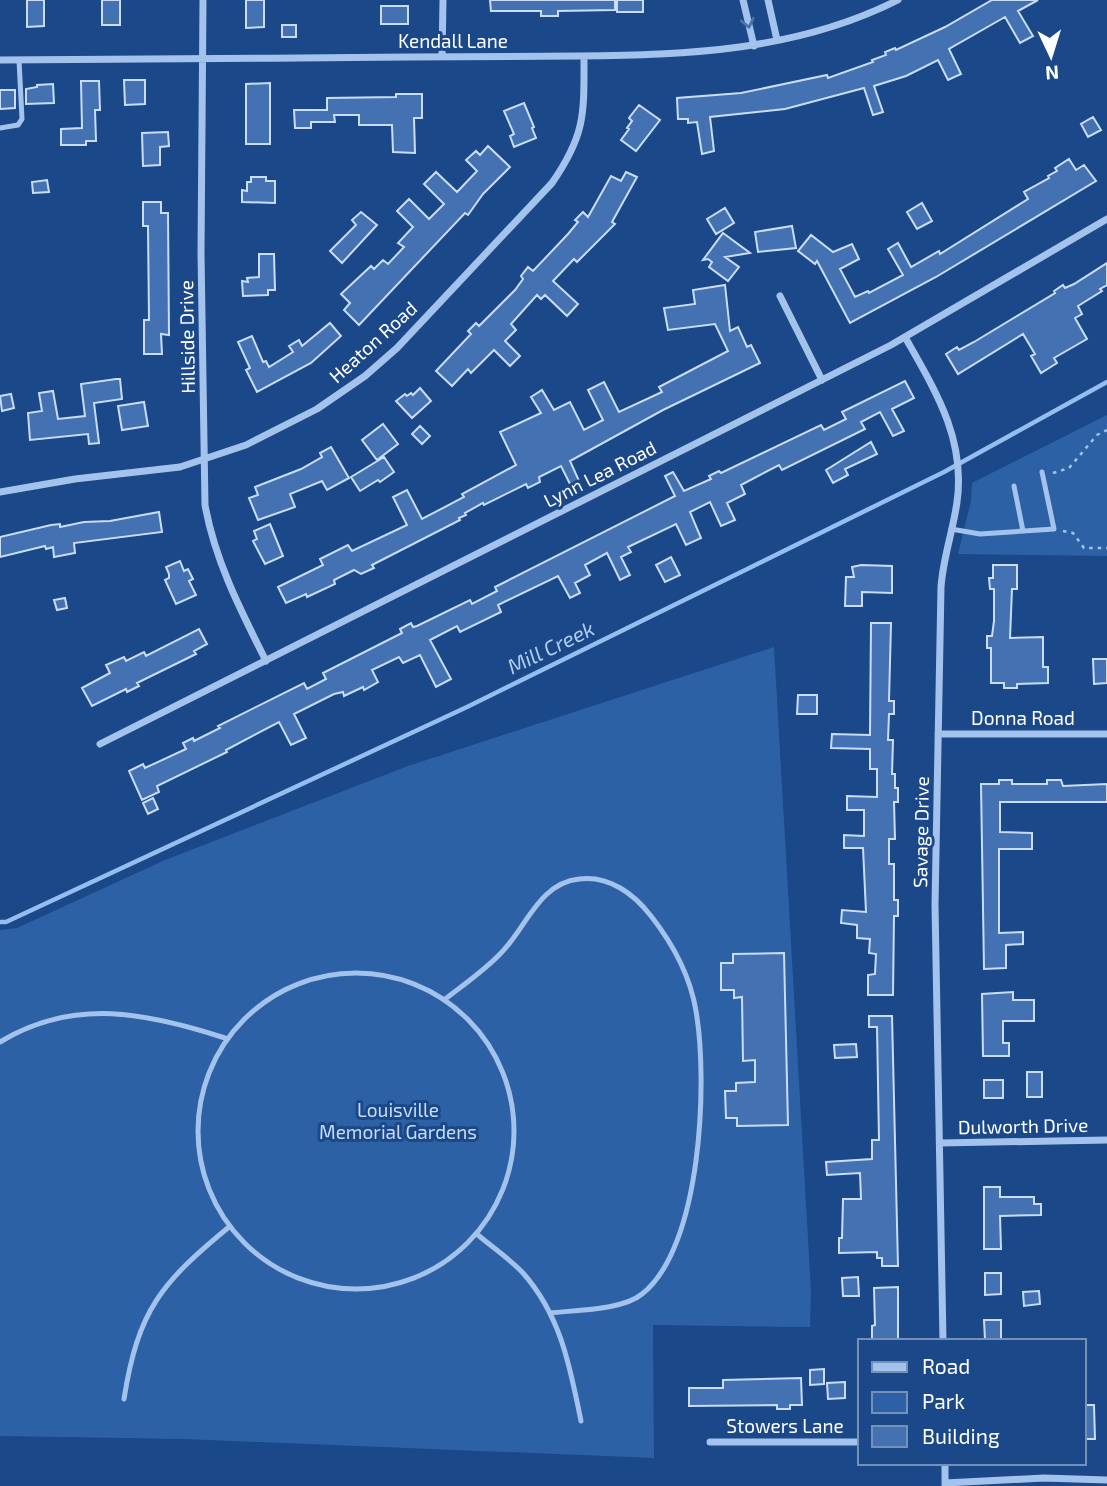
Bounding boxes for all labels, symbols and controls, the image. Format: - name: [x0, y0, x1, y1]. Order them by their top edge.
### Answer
- one-way arrow: [740, 17, 755, 29]
- north arrow: [1016, 21, 1086, 91]
- street label: Kendall Lane: [398, 29, 508, 52]
- text: N: [1045, 62, 1060, 85]
- street label: Hillside Drive: [174, 280, 199, 394]
- street label: Heaton Road: [324, 296, 421, 387]
- street label: Lynn Lea Road: [540, 435, 660, 512]
- water label: Mill Creek: [503, 615, 598, 678]
- street label: Donna Road: [971, 706, 1075, 729]
- street label: Savage Drive: [908, 776, 933, 888]
- park label: Louisville Memorial Gardens: [319, 1098, 477, 1143]
- street label: Dulworth Drive: [958, 1113, 1088, 1138]
- legend: [858, 1339, 1086, 1465]
- text: Road: [922, 1353, 970, 1378]
- text: Park: [922, 1388, 965, 1413]
- street label: Stowers Lane: [726, 1414, 844, 1437]
- text: Building: [922, 1423, 1000, 1448]

